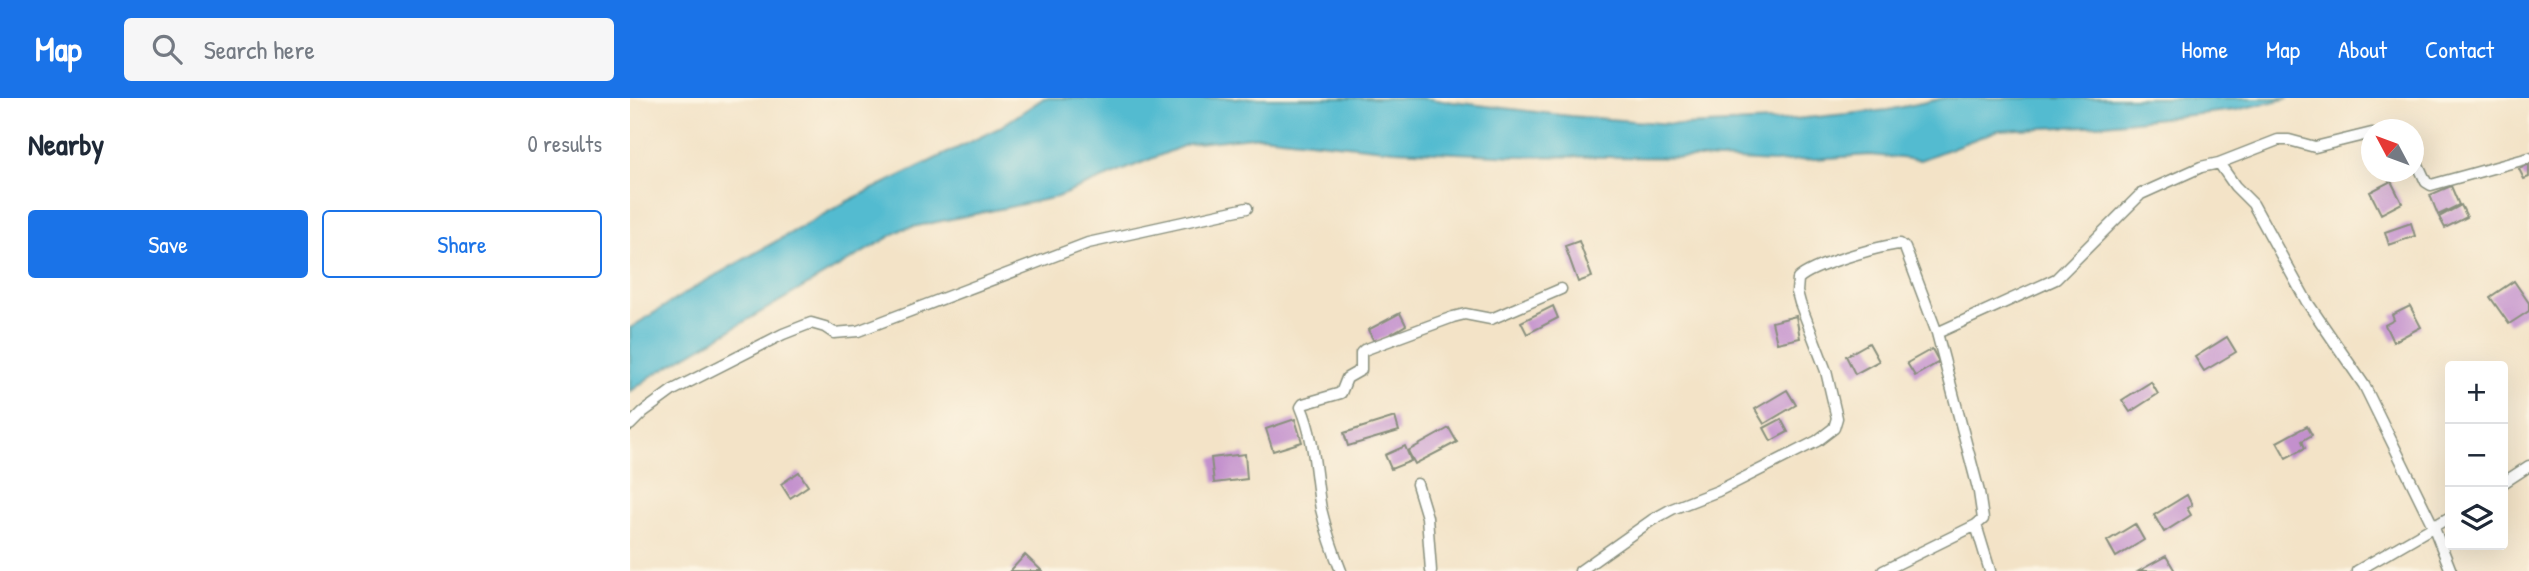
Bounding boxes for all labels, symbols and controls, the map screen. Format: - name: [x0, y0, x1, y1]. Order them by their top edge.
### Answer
- search box: [124, 18, 614, 81]
- text: Map: [35, 27, 82, 71]
- icon: search: [148, 30, 186, 68]
- text: Search here: [204, 32, 315, 67]
- text: Home: [2181, 33, 2228, 65]
- text: Map: [2266, 33, 2300, 65]
- text: About: [2338, 33, 2387, 65]
- text: Contact: [2425, 33, 2494, 65]
- north arrow: [2361, 119, 2424, 182]
- text: Nearby: [28, 124, 104, 164]
- text: 0 results: [527, 128, 602, 159]
- button: Save: [28, 210, 308, 278]
- button: Share: [322, 210, 602, 278]
- map controls: [2445, 361, 2508, 550]
- button: +: [2445, 361, 2508, 424]
- button: −: [2445, 424, 2508, 487]
- button: layers: [2445, 487, 2508, 550]

